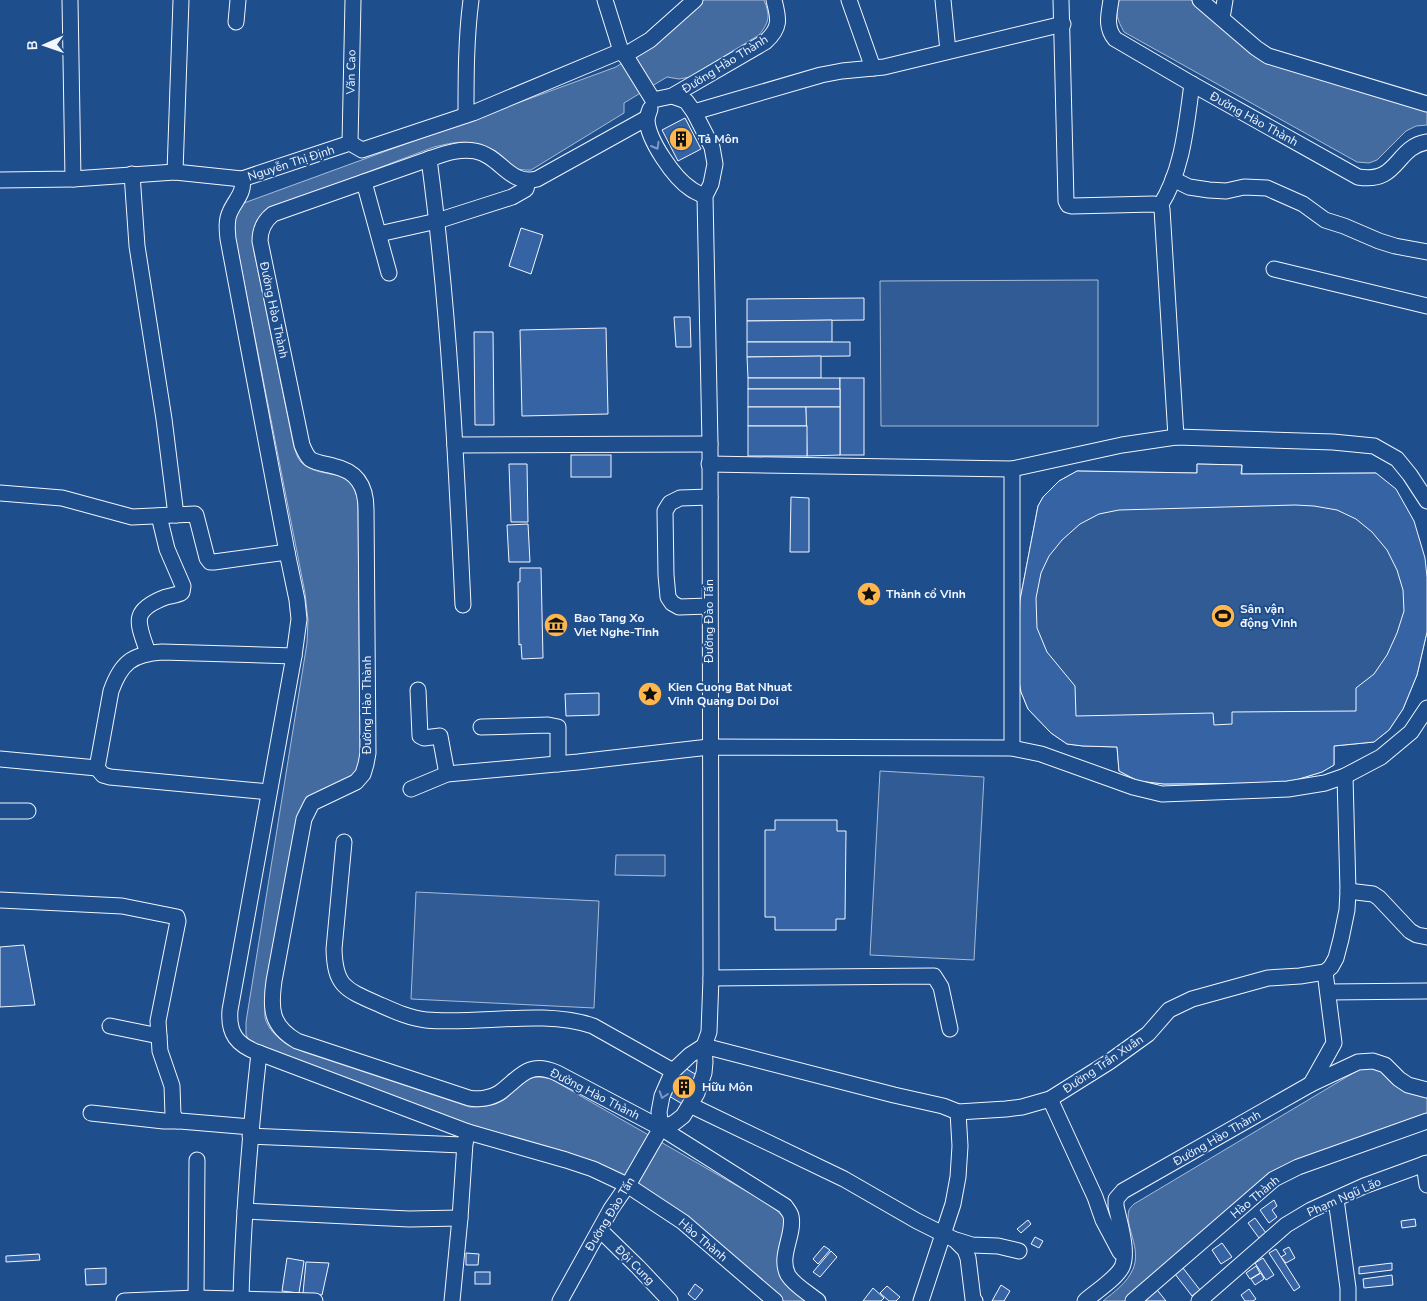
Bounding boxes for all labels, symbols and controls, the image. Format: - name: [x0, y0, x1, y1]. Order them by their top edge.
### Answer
- north arrow: [20, 20, 70, 70]
- street label: Đường Hào Thành: [678, 31, 771, 97]
- text: B: [23, 40, 42, 51]
- street label: Văn Cao: [343, 49, 359, 96]
- street label: Đường Hào Thành: [1206, 88, 1301, 150]
- building icon: Tả Môn: [668, 126, 694, 152]
- place label: Tả Môn: [698, 131, 739, 147]
- one-way arrow: [650, 140, 660, 149]
- street label: Nguyễn Thị Định: [246, 141, 336, 185]
- street label: Đường Hào Thành: [256, 259, 292, 360]
- street label: Đường Đào Tấn: [701, 579, 717, 664]
- place icon: Thành cổ Vinh: [856, 581, 882, 607]
- place label: Thành cổ Vinh: [886, 586, 966, 602]
- place label: Sân vận động Vinh: [1240, 601, 1297, 631]
- sports icon: Sân vận động Vinh: [1210, 603, 1236, 629]
- place label: Bao Tang Xo Viet Nghe-Tinh: [573, 610, 659, 640]
- museum icon: Bao Tang Xo Viet Nghe-Tinh: [543, 612, 569, 638]
- street label: Đường Hào Thành: [359, 656, 375, 755]
- place label: Kien Cuong Bat Nhuat Vinh Quang Doi Doi: [667, 679, 792, 709]
- place icon: Kien Cuong Bat Nhuat Vinh Quang Doi Doi: [637, 681, 663, 707]
- street label: Đường Trần Xuân: [1059, 1031, 1146, 1097]
- street label: Đường Hào Thành: [547, 1064, 643, 1123]
- building icon: Hữu Môn: [671, 1074, 697, 1100]
- place label: Hữu Môn: [702, 1079, 753, 1095]
- one-way arrow: [659, 1091, 669, 1099]
- street label: Đường Hào Thành: [1169, 1106, 1264, 1170]
- street label: Hào Thành: [1227, 1172, 1283, 1222]
- street label: Phạm Ngũ Lão: [1304, 1173, 1384, 1220]
- street label: Đường Đào Tấn: [581, 1174, 638, 1255]
- street label: Hào Thành: [675, 1215, 731, 1265]
- street label: Đội Cung: [611, 1241, 658, 1288]

